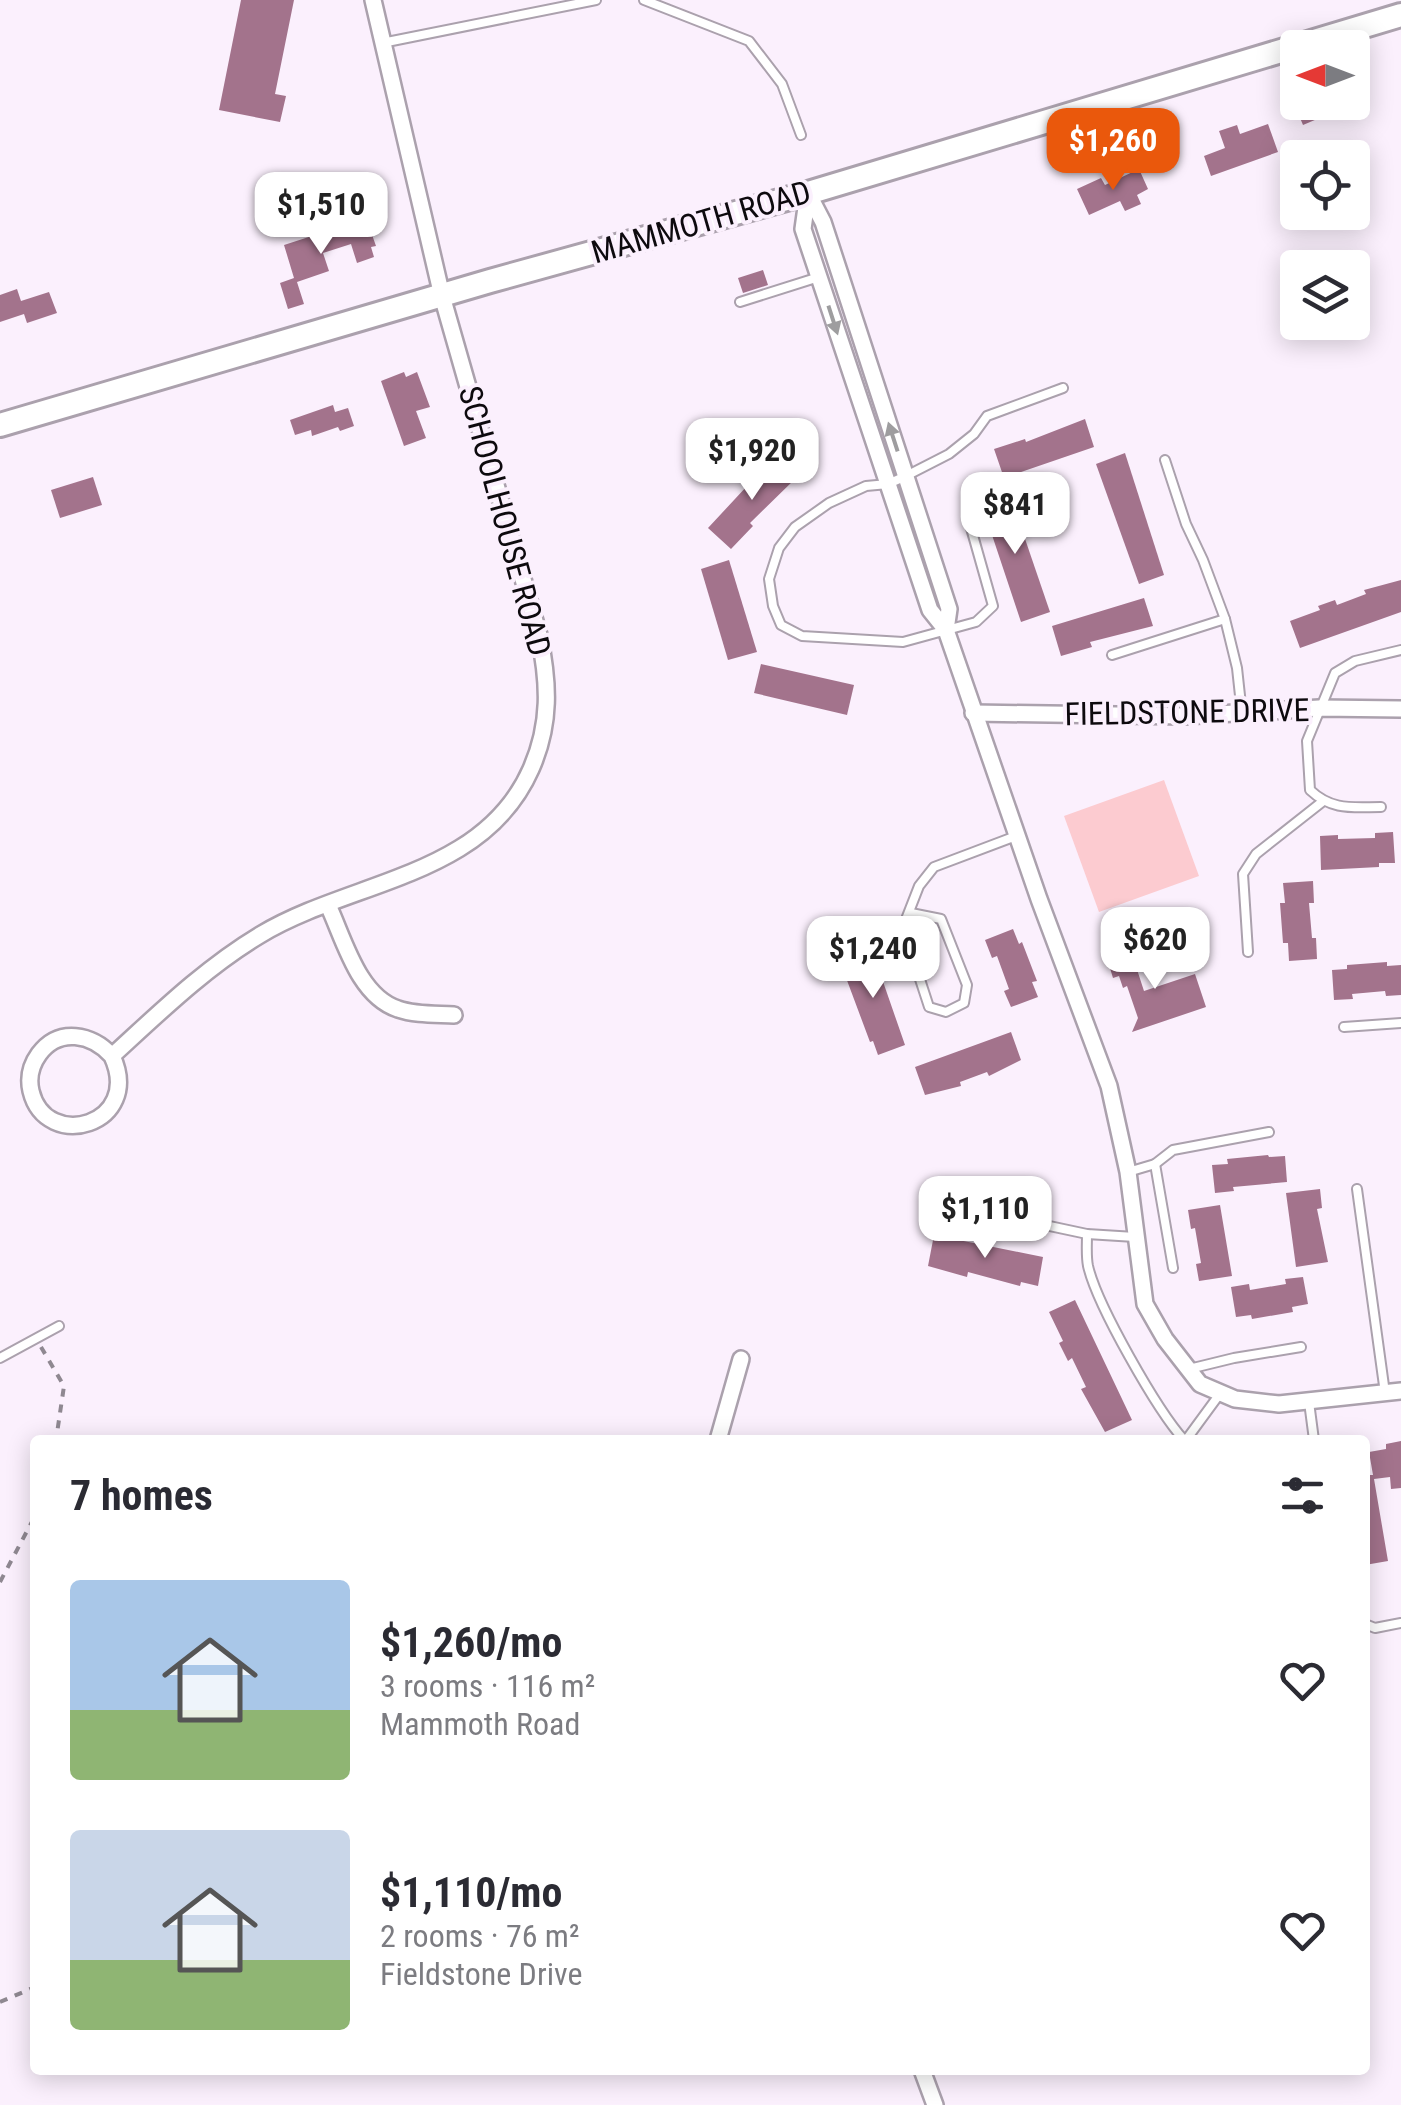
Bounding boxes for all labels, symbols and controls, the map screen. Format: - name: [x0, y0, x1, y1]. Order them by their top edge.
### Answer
- north arrow: [1280, 30, 1370, 120]
- map controls: [1280, 30, 1370, 340]
- pin: $1,260: [1032, 108, 1194, 193]
- text: $1,260: [1069, 121, 1157, 159]
- button: locate: [1280, 140, 1370, 230]
- pin: $1,510: [240, 172, 402, 257]
- street label: MAMMOTH ROAD: [587, 173, 815, 271]
- text: $1,510: [277, 185, 365, 223]
- button: layers: [1280, 250, 1370, 340]
- one-way arrow: [827, 305, 842, 335]
- street label: SCHOOLHOUSE ROAD: [451, 382, 559, 660]
- pin: $1,920: [671, 418, 833, 503]
- one-way arrow: [885, 421, 900, 451]
- text: $1,920: [708, 431, 796, 469]
- pin: $841: [956, 472, 1074, 557]
- text: $841: [983, 485, 1047, 523]
- street label: FIELDSTONE DRIVE: [1064, 691, 1310, 733]
- pin: $620: [1096, 907, 1214, 992]
- pin: $1,240: [792, 916, 954, 1001]
- text: $620: [1123, 920, 1187, 958]
- text: $1,240: [829, 929, 917, 967]
- pin: $1,110: [904, 1176, 1066, 1261]
- text: $1,110: [941, 1189, 1029, 1227]
- icon: filters: [1275, 1468, 1330, 1523]
- text: 7 homes: [70, 1471, 213, 1520]
- text: $1,260/mo: [380, 1618, 562, 1667]
- icon: home: [150, 1620, 270, 1740]
- icon: heart: [1275, 1653, 1330, 1708]
- text: 3 rooms · 116 m²: [380, 1667, 595, 1705]
- text: Mammoth Road: [380, 1705, 580, 1743]
- text: $1,110/mo: [380, 1868, 562, 1917]
- icon: home: [150, 1870, 270, 1990]
- icon: heart: [1275, 1903, 1330, 1958]
- text: 2 rooms · 76 m²: [380, 1917, 579, 1955]
- text: Fieldstone Drive: [380, 1955, 582, 1993]

